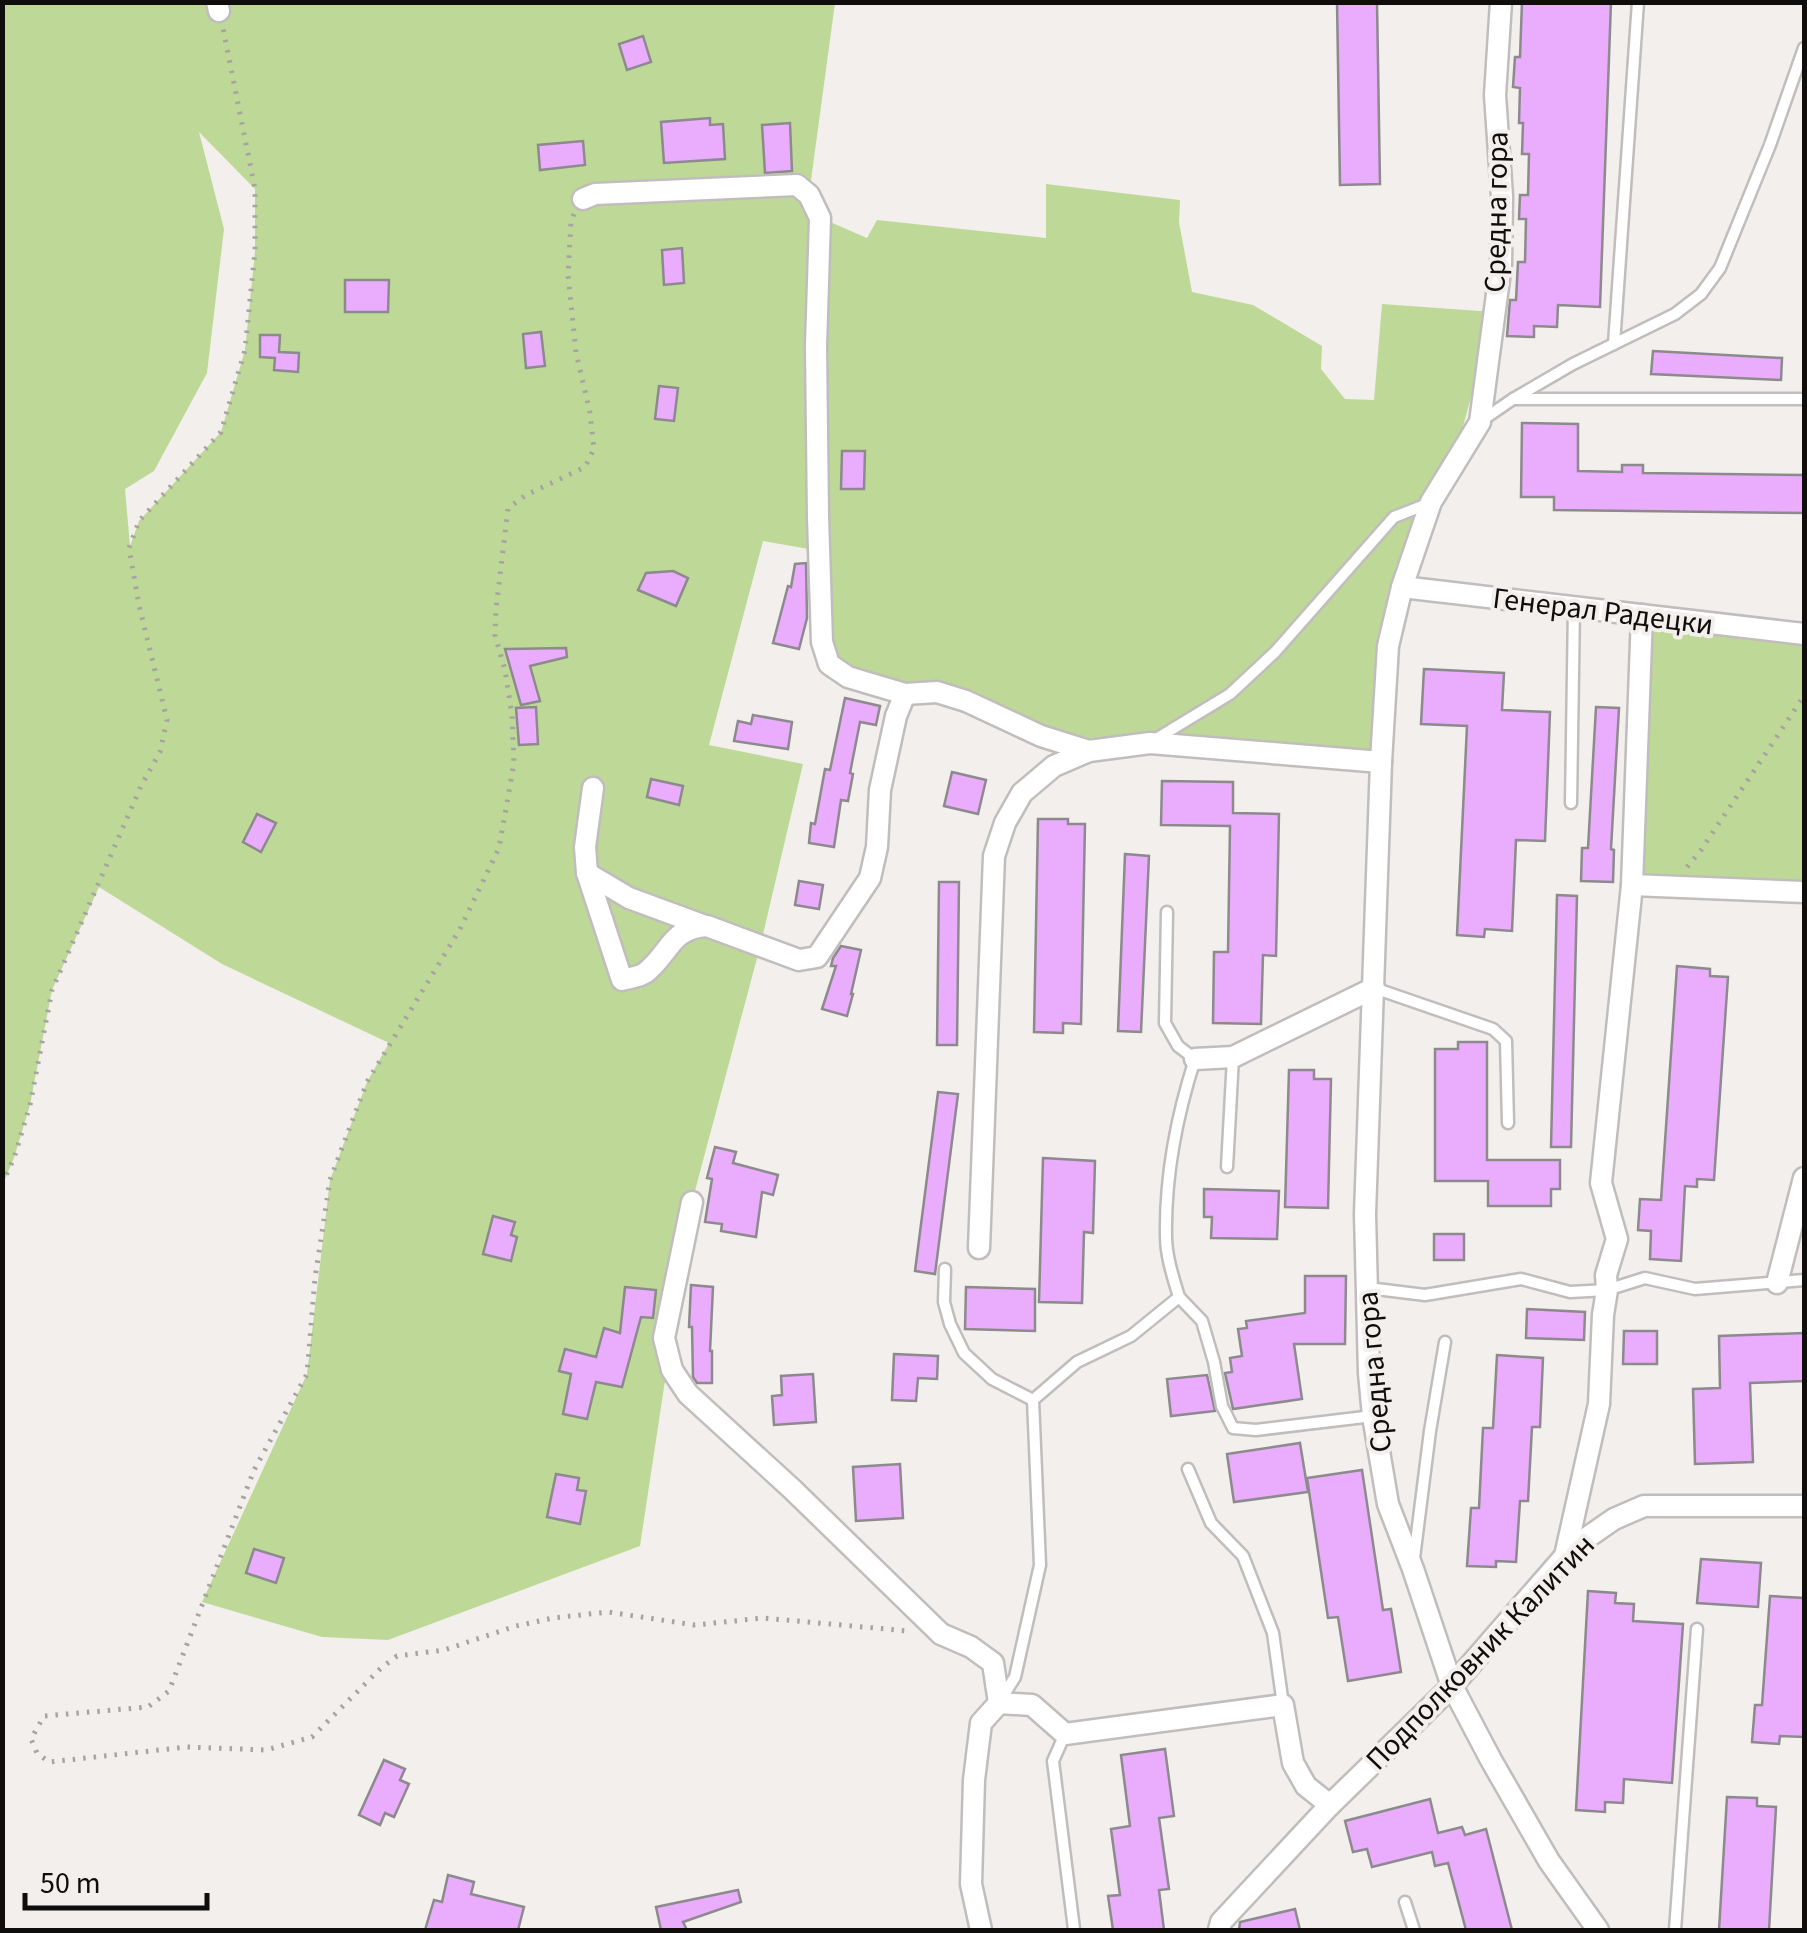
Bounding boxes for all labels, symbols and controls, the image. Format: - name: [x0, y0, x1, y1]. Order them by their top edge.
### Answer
- street label: Средна гора: [1474, 131, 1519, 293]
- street label: Генерал Радецки: [1490, 577, 1716, 646]
- street label: Средна гора: [1346, 1290, 1403, 1454]
- street label: Подполковник Калитин: [1356, 1525, 1605, 1780]
- scale bar: [25, 1848, 208, 1910]
- text: 50 m: [40, 1862, 101, 1905]

